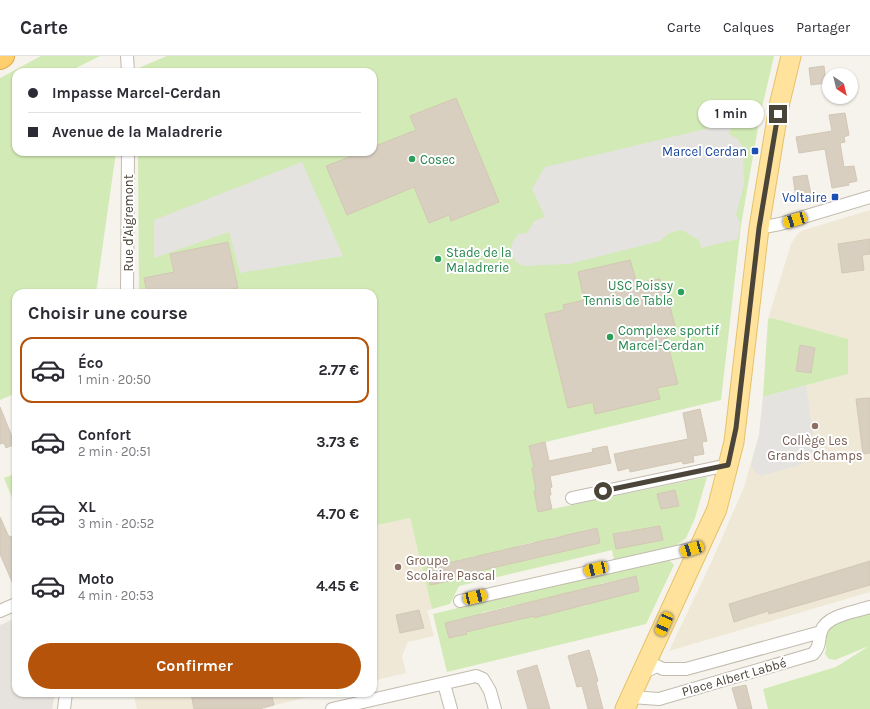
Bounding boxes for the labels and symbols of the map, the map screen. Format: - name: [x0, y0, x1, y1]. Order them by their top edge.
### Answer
- north arrow: [822, 68, 858, 104]
- callout: 1 min: [698, 100, 764, 128]
- route end: [769, 105, 787, 123]
- place label: Marcel Cerdan: [662, 144, 747, 159]
- marker: Marcel Cerdan: [750, 146, 760, 156]
- place label: Cosec: [420, 152, 455, 167]
- marker: Cosec: [407, 154, 417, 164]
- street label: Rue d'Aigremont: [121, 174, 136, 272]
- place label: Voltaire: [782, 190, 827, 205]
- marker: Voltaire: [830, 192, 840, 202]
- car: [782, 211, 808, 229]
- place label: Stade de la Maladrerie: [446, 245, 512, 275]
- marker: Stade de la Maladrerie: [433, 254, 443, 264]
- place label: USC Poissy Tennis de Table: [583, 278, 673, 308]
- marker: USC Poissy Tennis de Table: [676, 287, 686, 297]
- place label: Complexe sportif Marcel-Cerdan: [618, 323, 720, 353]
- marker: Complexe sportif Marcel-Cerdan: [605, 332, 615, 342]
- marker: Collège Les Grands Champs: [810, 421, 820, 431]
- place label: Collège Les Grands Champs: [767, 433, 863, 463]
- route start: [594, 482, 612, 500]
- car: [679, 540, 705, 558]
- place label: Groupe Scolaire Pascal: [406, 553, 496, 583]
- car: [583, 560, 609, 578]
- marker: Groupe Scolaire Pascal: [393, 562, 403, 572]
- car: [462, 588, 488, 606]
- car: [654, 611, 674, 637]
- street label: Place Albert Labbé: [680, 655, 788, 699]

